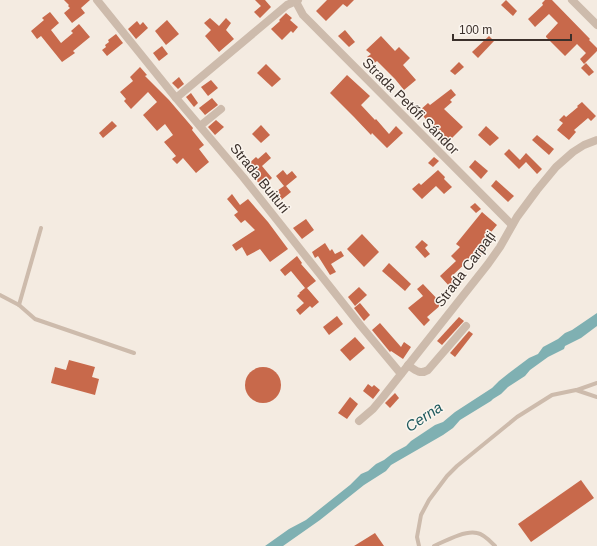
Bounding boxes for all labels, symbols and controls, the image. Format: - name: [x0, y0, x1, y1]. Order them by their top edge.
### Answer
- scale bar: [453, 16, 571, 42]
- text: 100 m: [459, 23, 492, 37]
- street label: Strada Petőfi Sándor: [359, 54, 463, 158]
- street label: Strada Buituri: [227, 140, 293, 216]
- street label: Strada Carpați: [431, 228, 499, 310]
- water label: Cerna: [402, 398, 445, 435]

